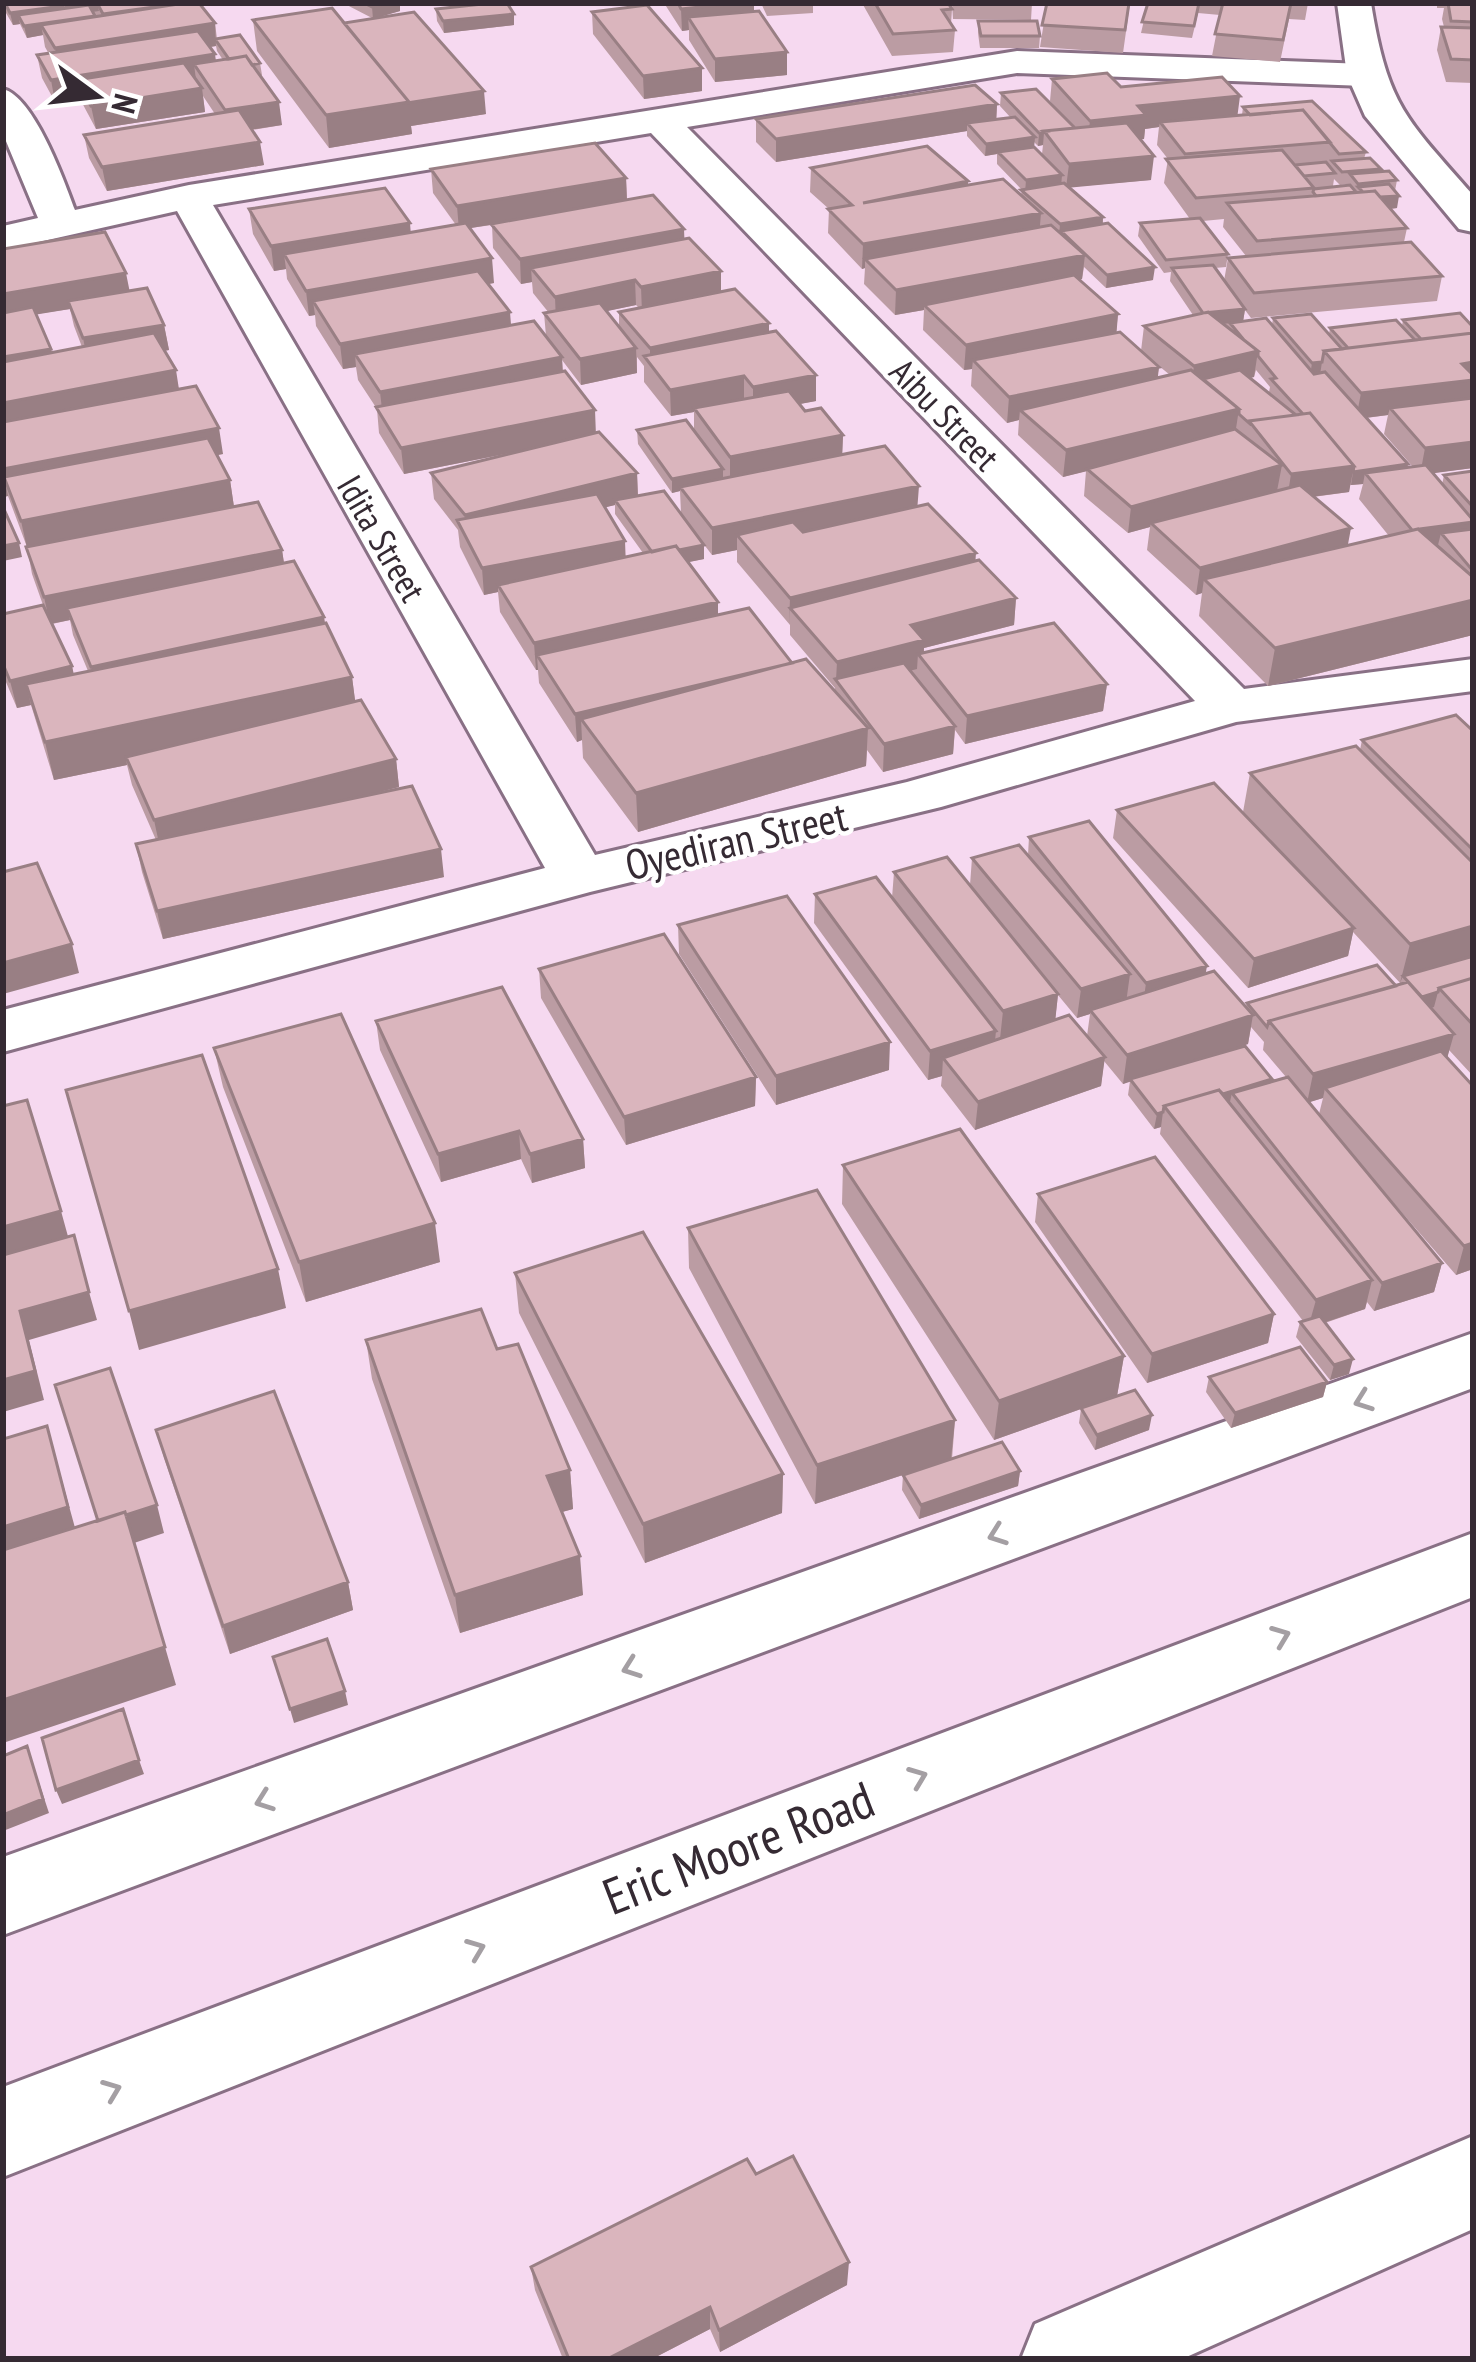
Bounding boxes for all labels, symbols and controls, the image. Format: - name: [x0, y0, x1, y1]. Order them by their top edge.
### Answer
- north arrow: [36, 36, 156, 156]
- text: N: [102, 90, 149, 118]
- street label: Aibu Street: [880, 348, 1010, 480]
- street label: Idita Street: [327, 466, 437, 610]
- street label: Oyediran Street: [620, 788, 853, 892]
- one-way arrow: [1354, 1386, 1375, 1411]
- one-way arrow: [988, 1521, 1009, 1545]
- one-way arrow: [1270, 1626, 1291, 1651]
- one-way arrow: [621, 1654, 642, 1678]
- street label: Eric Moore Road: [593, 1765, 883, 1929]
- one-way arrow: [906, 1767, 927, 1792]
- one-way arrow: [255, 1787, 276, 1811]
- one-way arrow: [464, 1938, 485, 1963]
- one-way arrow: [101, 2079, 122, 2104]

